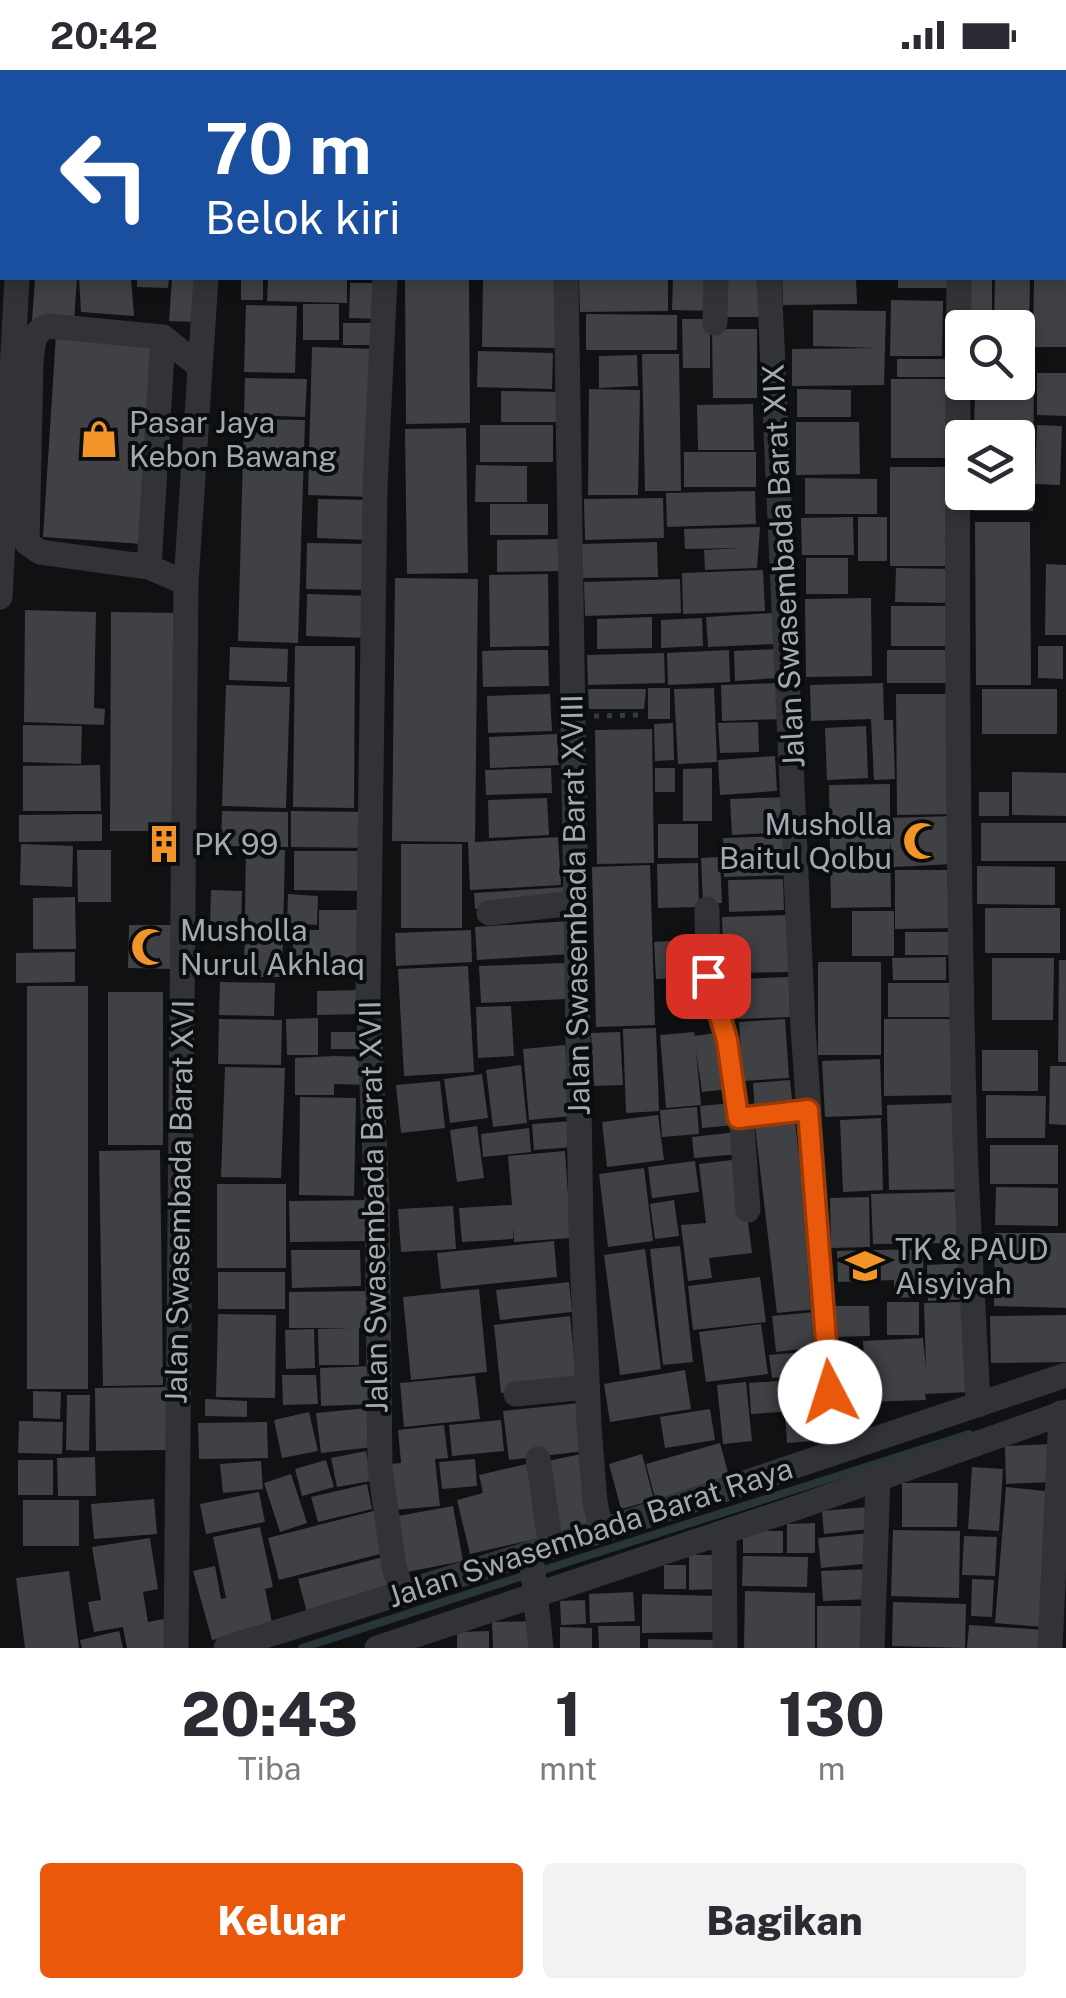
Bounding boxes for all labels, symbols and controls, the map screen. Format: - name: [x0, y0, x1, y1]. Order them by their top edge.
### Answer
- text: 20:42: [50, 13, 158, 58]
- text: 70 m: [205, 107, 372, 190]
- icon: left: [40, 110, 170, 240]
- text: Belok kiri: [205, 191, 400, 244]
- map controls: [945, 310, 1035, 510]
- button: search: [945, 310, 1035, 400]
- street label: Jalan Swasembada Barat XIX: [754, 363, 812, 769]
- place label: Pasar Jaya Kebon Bawang: [129, 404, 337, 474]
- shop icon: Pasar Jaya Kebon Bawang: [78, 418, 120, 460]
- button: layers: [945, 420, 1035, 510]
- street label: Jalan Swasembada Barat XVIII: [553, 694, 597, 1116]
- place label: Musholla Baitul Qolbu: [719, 806, 892, 876]
- mosque icon: Musholla Baitul Qolbu: [901, 820, 943, 862]
- building icon: PK 99: [143, 823, 185, 865]
- place label: PK 99: [194, 826, 278, 862]
- place label: Musholla Nurul Akhlaq: [180, 912, 365, 982]
- mosque icon: Musholla Nurul Akhlaq: [129, 926, 171, 968]
- pin: [666, 934, 751, 1019]
- icon: arrive: [681, 949, 736, 1004]
- street label: Jalan Swasembada Barat XVI: [157, 1000, 201, 1404]
- street label: Jalan Swasembada Barat XVII: [351, 1000, 395, 1414]
- place label: TK & PAUD Aisyiyah: [895, 1231, 1048, 1301]
- school or university icon: TK & PAUD Aisyiyah: [844, 1245, 886, 1287]
- position arrow: [778, 1340, 882, 1444]
- street label: Jalan Swasembada Barat Raya: [383, 1449, 797, 1615]
- text: 20:43: [181, 1679, 358, 1750]
- text: 1: [555, 1679, 581, 1750]
- text: 130: [778, 1679, 885, 1750]
- text: Tiba: [238, 1750, 301, 1787]
- text: mnt: [539, 1750, 597, 1787]
- text: m: [818, 1750, 845, 1787]
- button: Keluar: [40, 1863, 523, 1978]
- button: Bagikan: [543, 1863, 1026, 1978]

